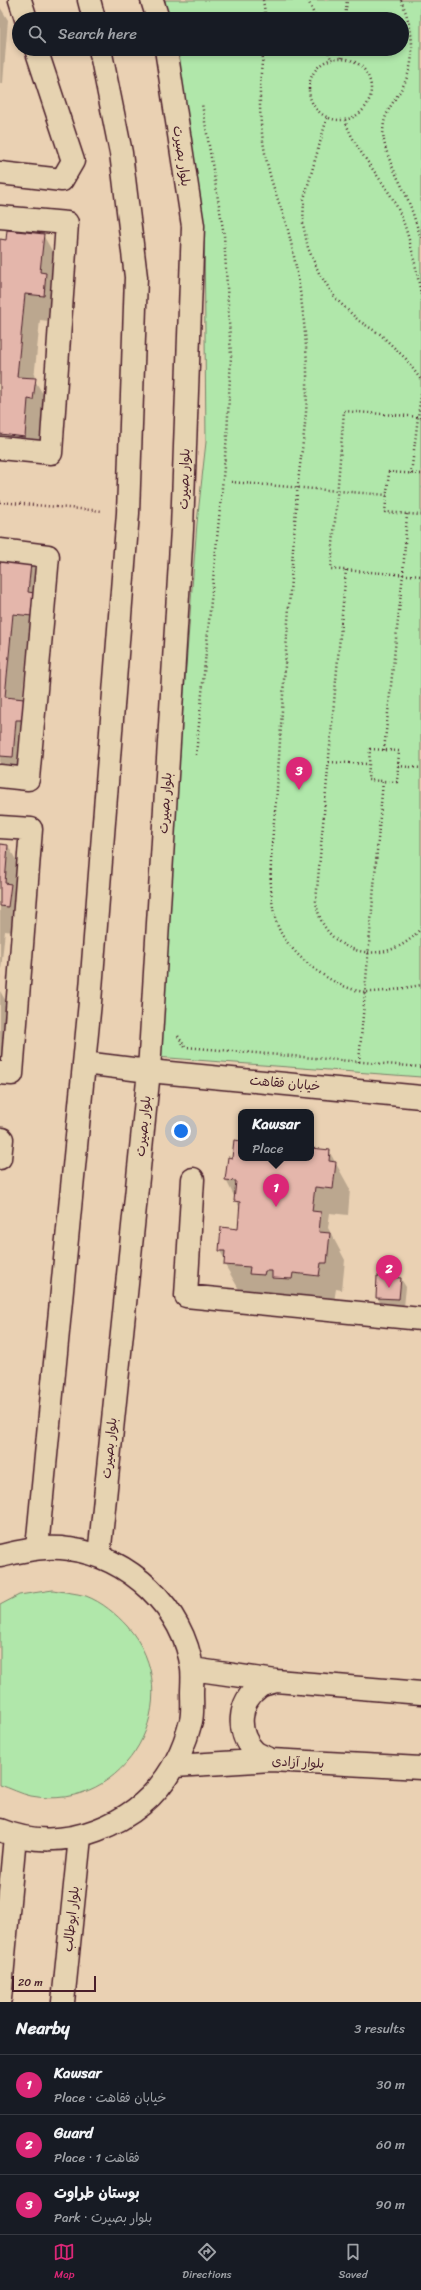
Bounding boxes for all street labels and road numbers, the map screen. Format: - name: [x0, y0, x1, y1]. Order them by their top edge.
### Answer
- street label: بلوار بصیرت: [166, 124, 198, 188]
- street label: بلوار بصیرت: [171, 448, 197, 510]
- street label: بلوار بصیرت: [151, 772, 179, 834]
- street label: خیابان فقاهت: [249, 1068, 321, 1098]
- street label: بلوار بصیرت: [128, 1094, 158, 1158]
- street label: بلوار بصیرت: [94, 1416, 124, 1480]
- street label: بلوار آزادی: [271, 1749, 325, 1775]
- street label: بلوار ابوطالب: [56, 1885, 86, 1953]

